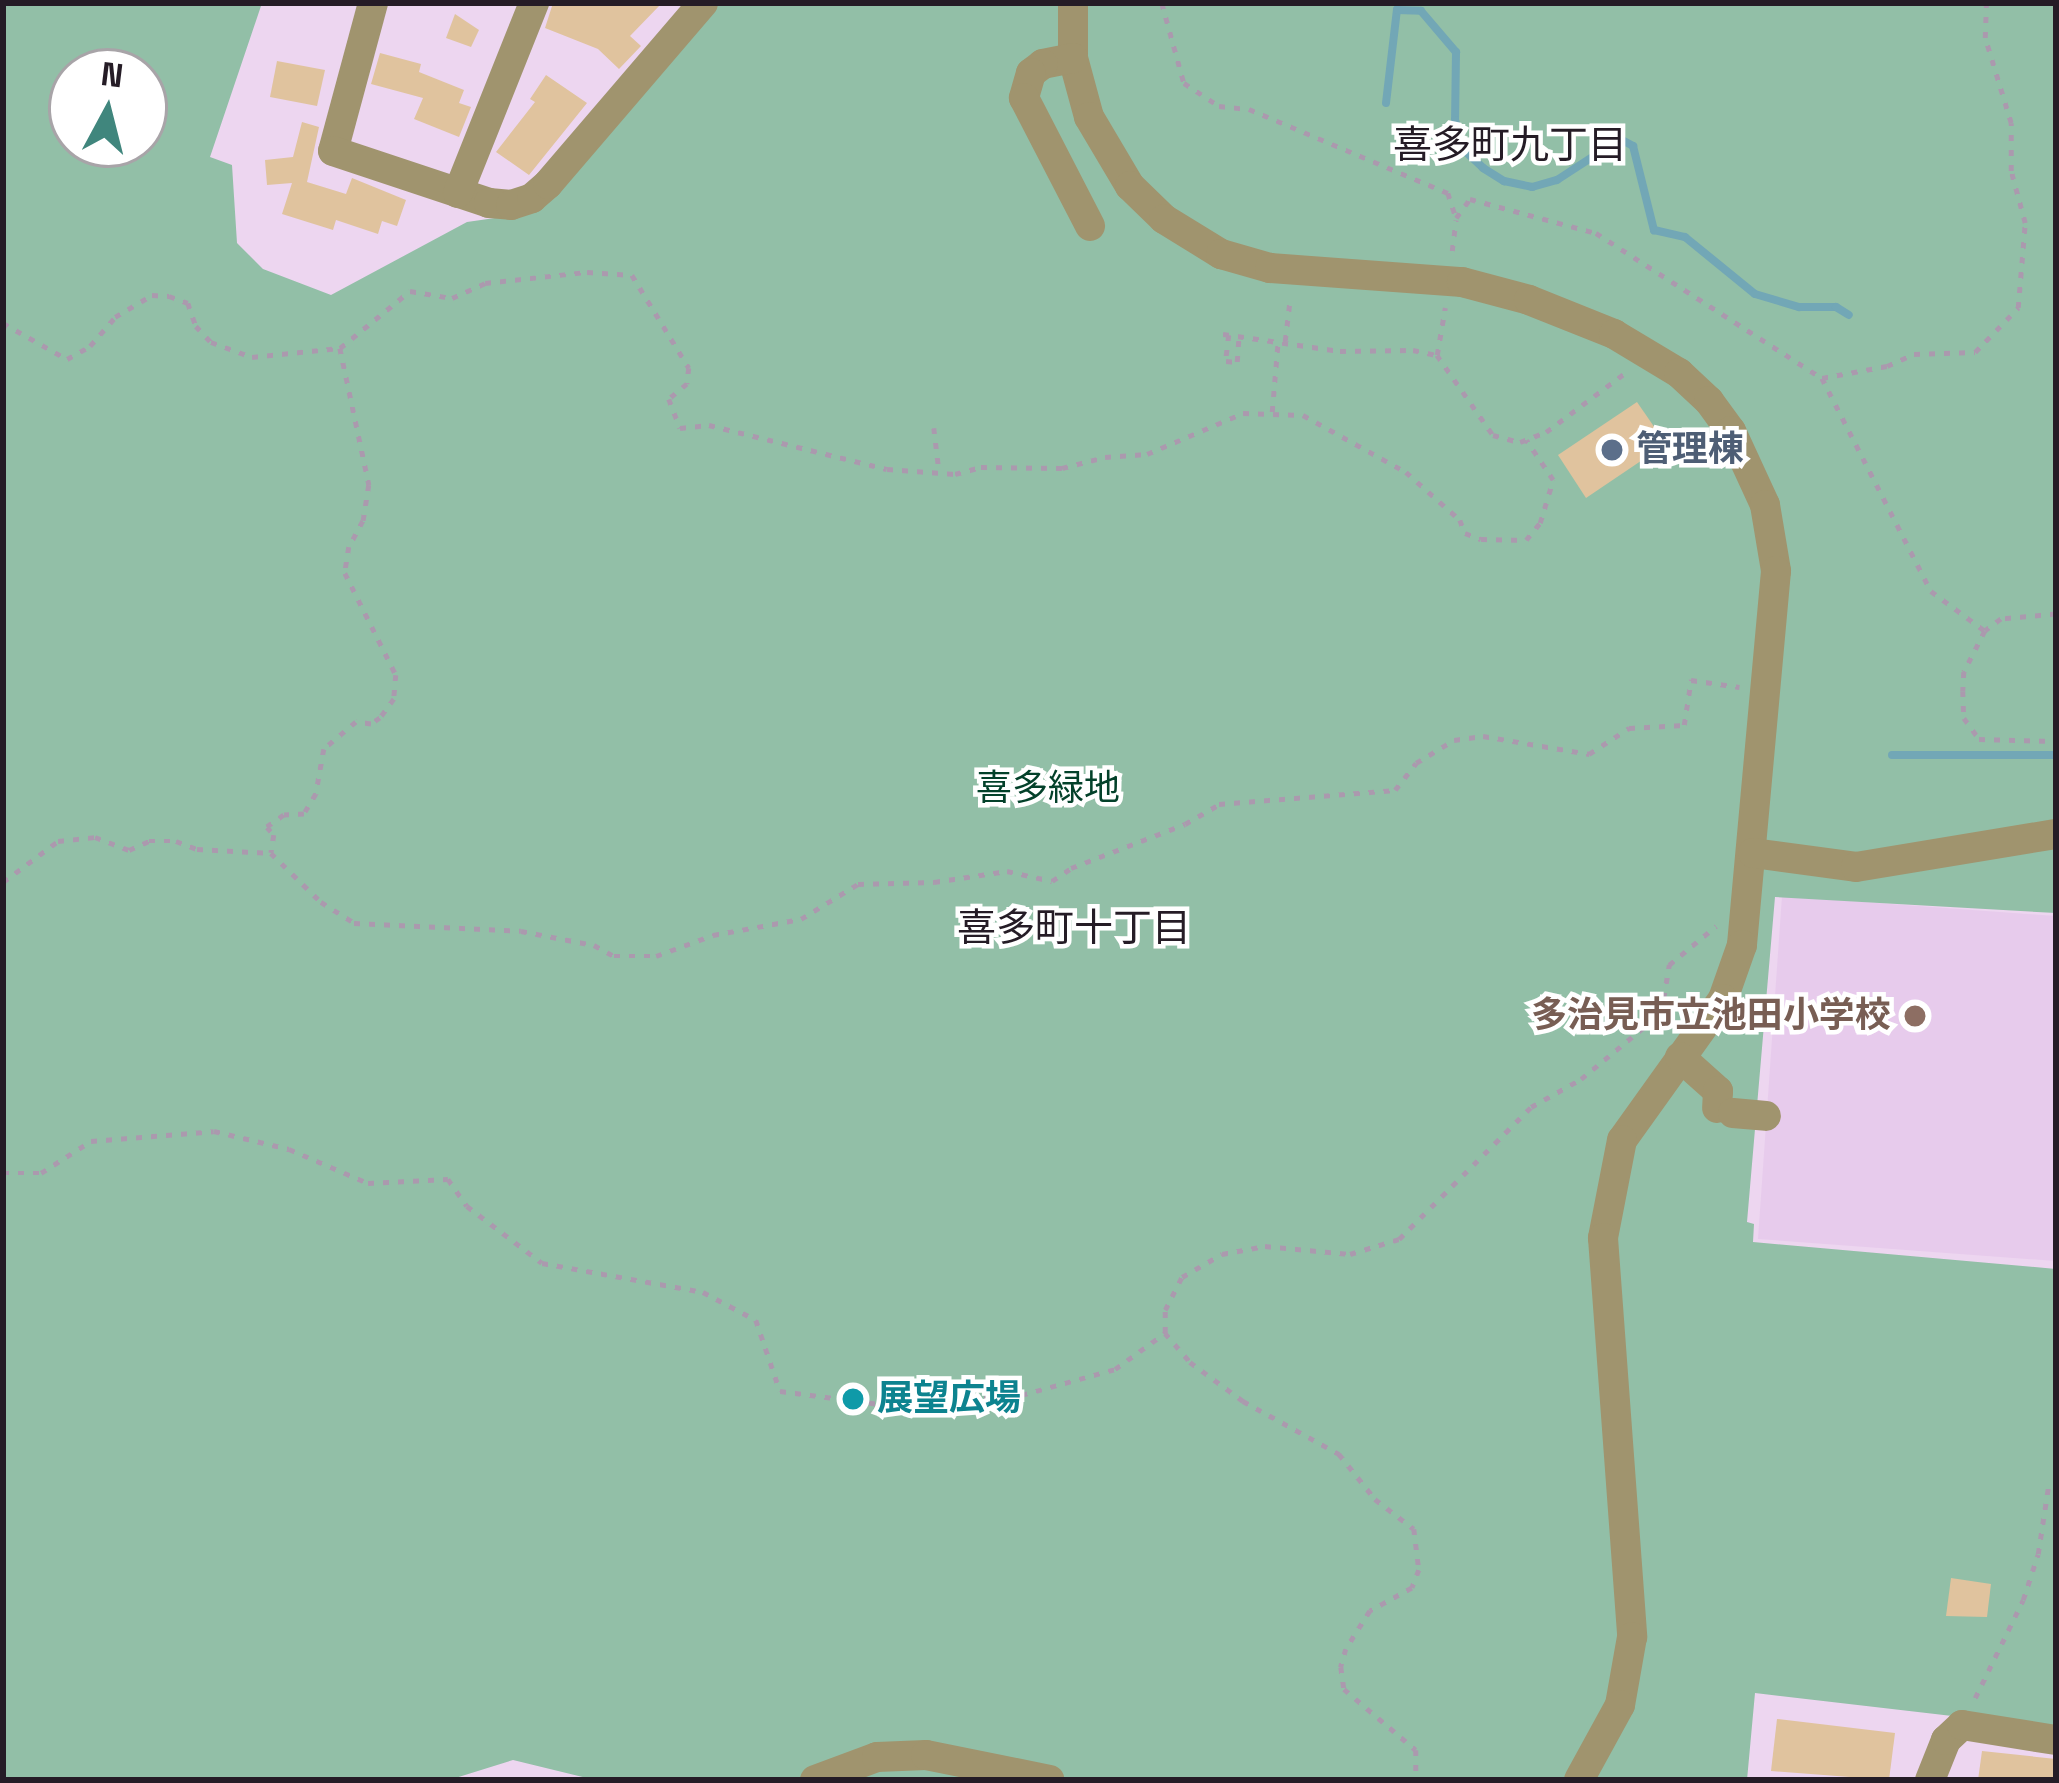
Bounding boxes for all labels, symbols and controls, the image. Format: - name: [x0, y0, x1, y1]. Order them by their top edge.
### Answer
- north arrow: [48, 48, 168, 168]
- text: N: [98, 53, 126, 97]
- district label: 喜多町九丁目: [1393, 122, 1627, 168]
- place label: 管理棟: [1636, 428, 1744, 472]
- marker: 管理棟: [1599, 437, 1625, 463]
- park label: 喜多緑地: [976, 767, 1120, 811]
- district label: 喜多町十丁目: [957, 905, 1191, 951]
- place label: 多治見市立池田小学校: [1531, 994, 1891, 1038]
- marker: 多治見市立池田小学校: [1902, 1003, 1928, 1029]
- place label: 展望広場: [877, 1377, 1021, 1421]
- marker: 展望広場: [840, 1386, 866, 1412]

